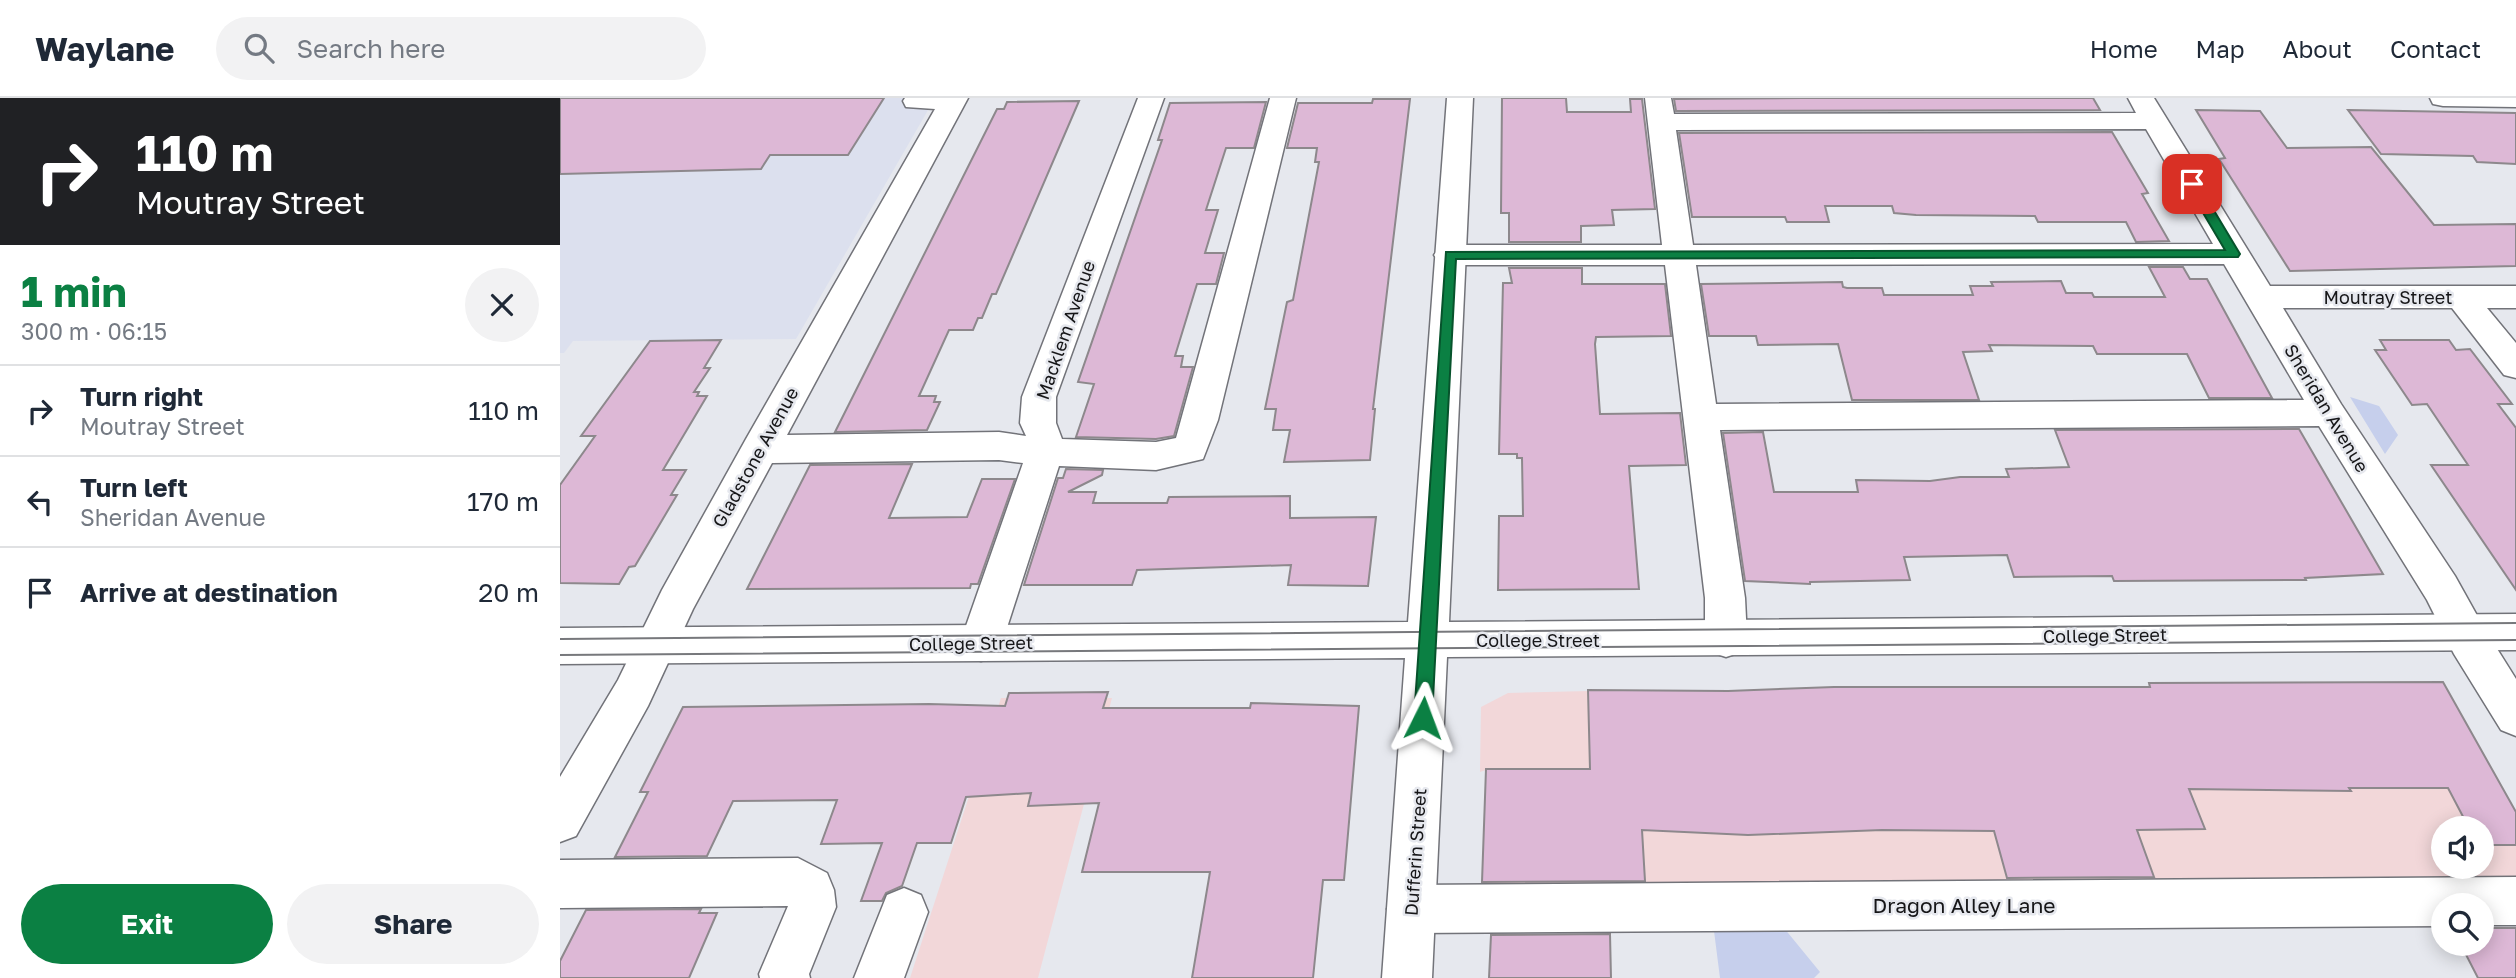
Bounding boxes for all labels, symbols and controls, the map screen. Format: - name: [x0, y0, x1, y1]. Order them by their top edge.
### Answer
- search box: [216, 17, 706, 80]
- text: Waylane: [35, 29, 174, 68]
- icon: search: [240, 29, 278, 67]
- text: Search here: [296, 33, 445, 64]
- text: Home: [2090, 34, 2158, 63]
- text: Map: [2196, 34, 2245, 63]
- text: About: [2283, 34, 2352, 63]
- text: Contact: [2390, 34, 2481, 63]
- text: 110 m: [136, 123, 273, 182]
- icon: right: [21, 126, 112, 217]
- pin: [2162, 154, 2222, 214]
- icon: arrive: [2173, 165, 2211, 203]
- text: Moutray Street: [136, 183, 365, 221]
- street label: Macklem Avenue: [1031, 258, 1099, 402]
- text: 1 min: [21, 266, 127, 316]
- button: close: [465, 268, 539, 342]
- street label: Moutray Street: [2324, 286, 2452, 308]
- text: 300 m · 06:15: [21, 317, 167, 345]
- street label: Sheridan Avenue: [2280, 340, 2374, 476]
- text: Turn right: [80, 381, 203, 412]
- street label: Gladstone Avenue: [707, 383, 803, 531]
- icon: right: [21, 392, 59, 430]
- text: 110 m: [468, 395, 539, 426]
- text: Moutray Street: [80, 412, 245, 440]
- text: Turn left: [80, 472, 188, 503]
- icon: left: [21, 483, 59, 521]
- text: 170 m: [467, 486, 539, 517]
- text: Sheridan Avenue: [80, 503, 266, 531]
- icon: arrive: [21, 574, 59, 612]
- text: Arrive at destination: [80, 577, 338, 608]
- text: 20 m: [478, 577, 539, 608]
- street label: College Street: [2043, 623, 2167, 647]
- street label: College Street: [1476, 629, 1600, 651]
- street label: College Street: [909, 631, 1033, 655]
- position arrow: [1386, 681, 1460, 755]
- street label: Dufferin Street: [1400, 788, 1430, 916]
- map controls: [2431, 816, 2494, 956]
- button: sound: [2431, 816, 2494, 879]
- button: Exit: [21, 884, 273, 964]
- button: Share: [287, 884, 539, 964]
- street label: Dragon Alley Lane: [1872, 892, 2056, 918]
- button: search: [2431, 893, 2494, 956]

